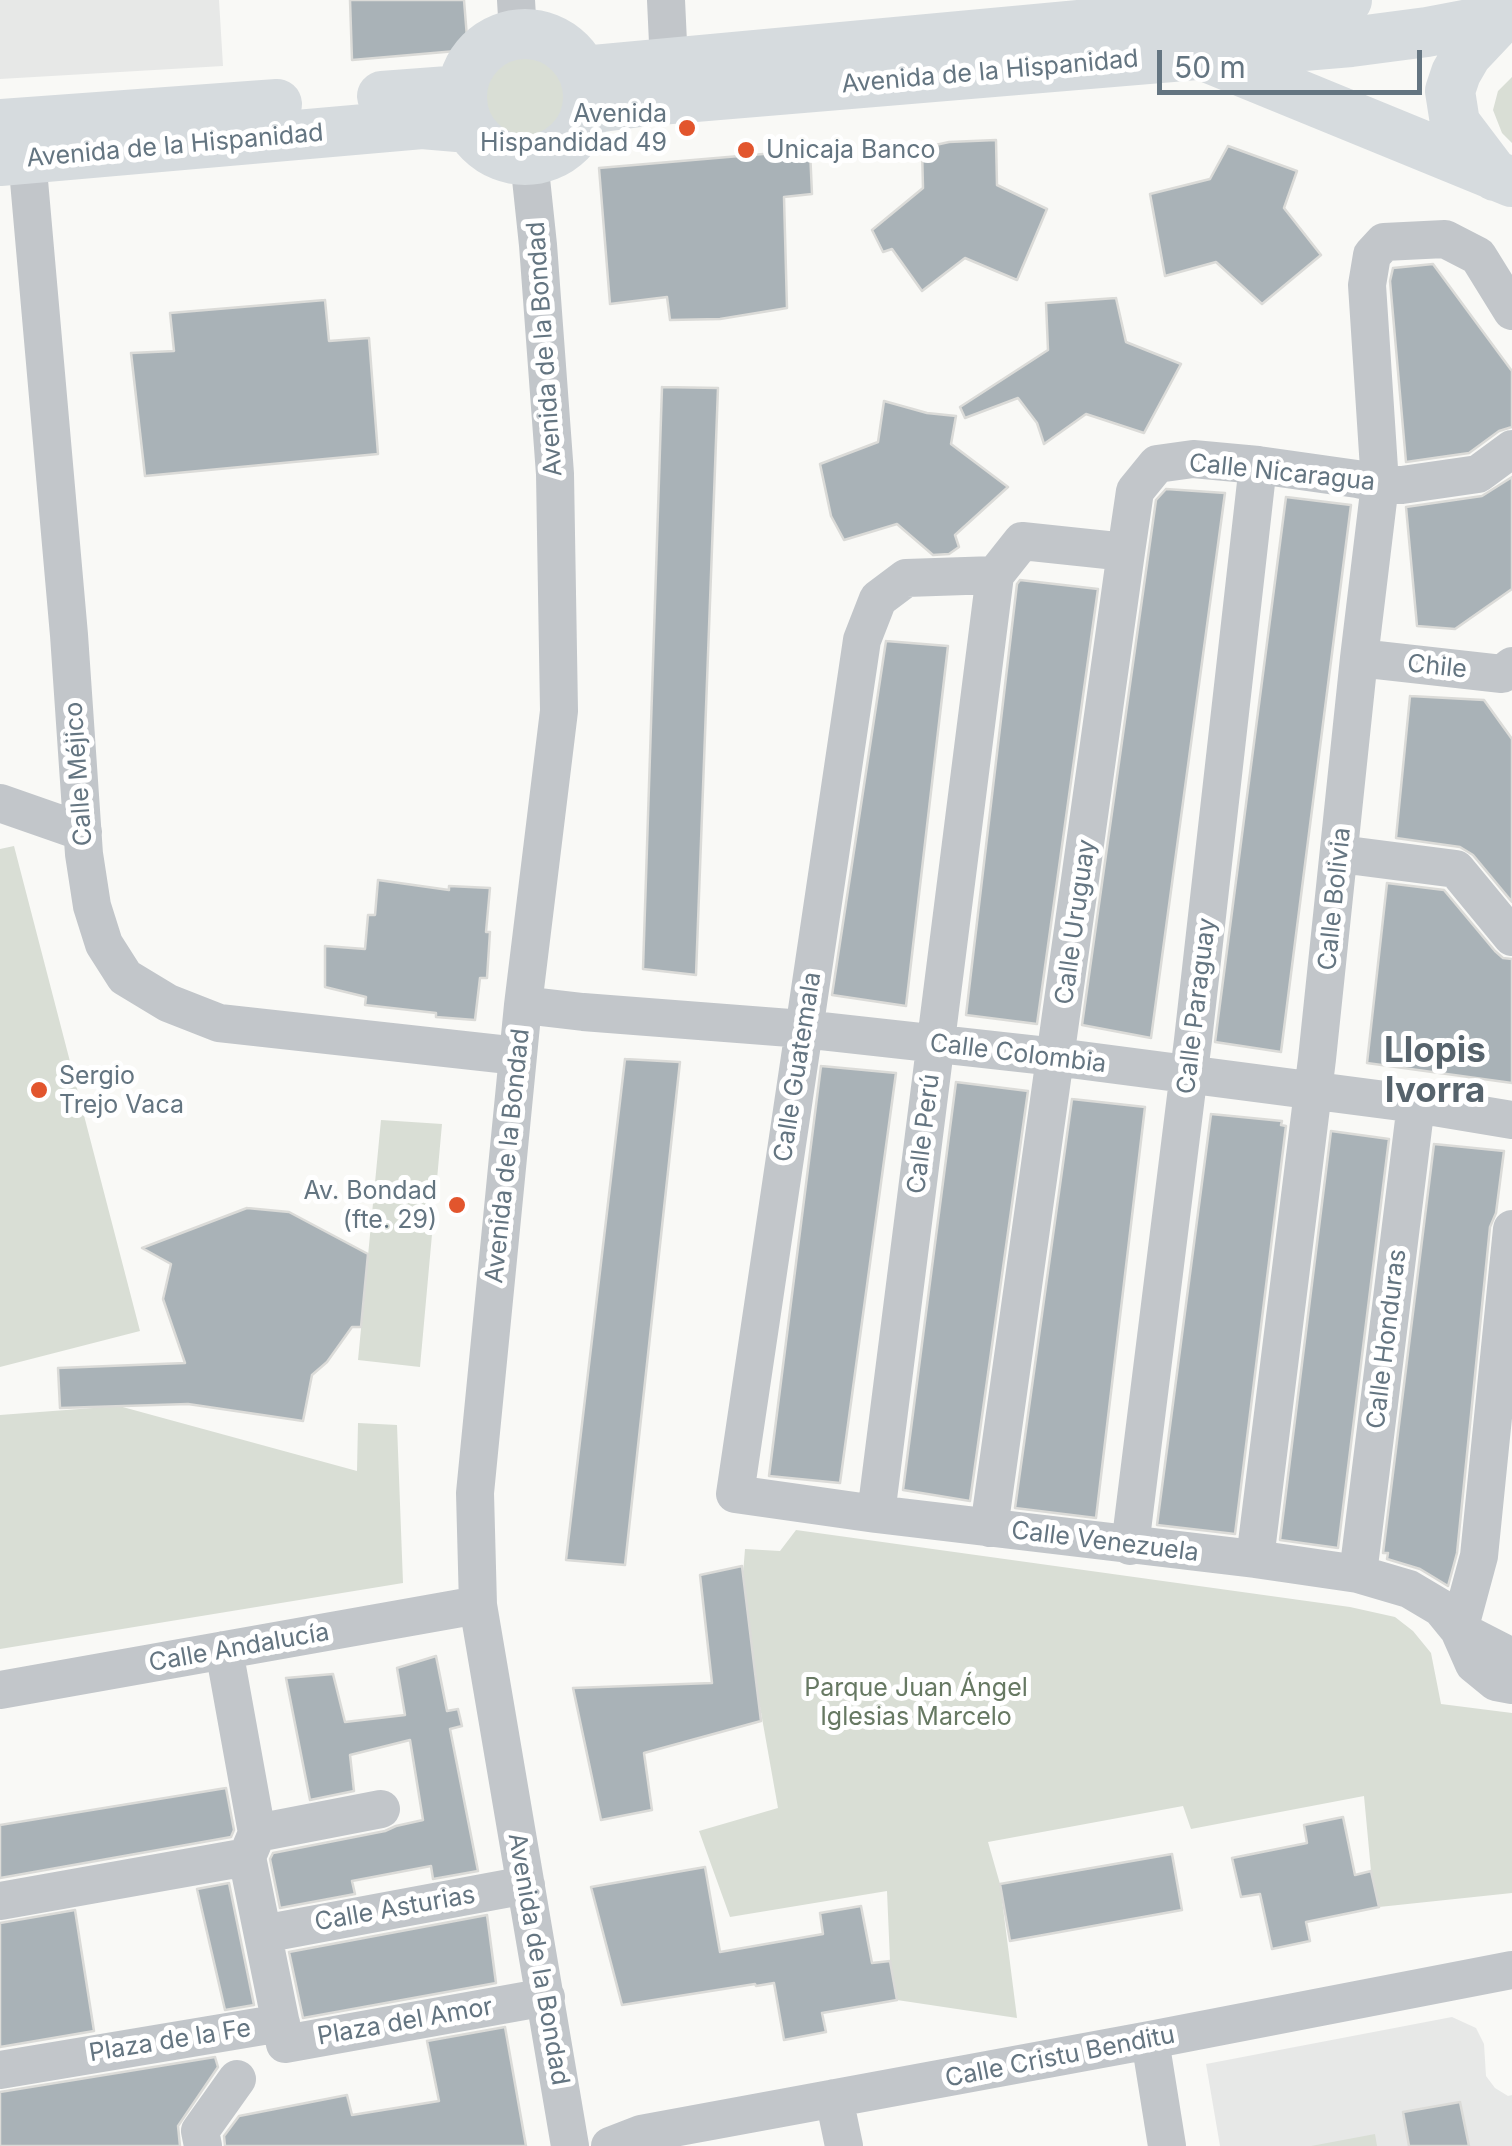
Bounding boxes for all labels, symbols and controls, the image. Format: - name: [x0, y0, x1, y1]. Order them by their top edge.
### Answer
- scale bar: [1162, 30, 1427, 92]
- street label: Avenida de la Hispanidad: [840, 44, 1140, 100]
- text: 50 m: [1174, 49, 1246, 85]
- place label: Avenida Hispandidad 49: [480, 99, 667, 158]
- marker: Avenida Hispandidad 49: [676, 117, 698, 139]
- street label: Avenida de la Hispanidad: [25, 118, 325, 174]
- place label: Unicaja Banco: [766, 135, 936, 165]
- marker: Unicaja Banco: [735, 139, 757, 161]
- street label: Avenida de la Bondad: [521, 220, 569, 478]
- street label: Calle Nicaragua: [1187, 448, 1377, 498]
- street label: Chile: [1406, 649, 1468, 685]
- street label: Calle Méjico: [59, 701, 99, 847]
- street label: Calle Bolivia: [1313, 826, 1357, 972]
- street label: Calle Uruguay: [1050, 837, 1102, 1007]
- street label: Calle Paraguay: [1171, 916, 1223, 1096]
- street label: Calle Guatemala: [768, 970, 828, 1164]
- street label: Avenida de la Bondad: [480, 1027, 536, 1285]
- street label: Calle Colombia: [928, 1028, 1108, 1080]
- district label: Llopis Ivorra: [1384, 1030, 1486, 1112]
- place label: Sergio Trejo Vaca: [59, 1061, 184, 1120]
- street label: Calle Perú: [902, 1072, 946, 1196]
- marker: Sergio Trejo Vaca: [28, 1079, 50, 1101]
- place label: Av. Bondad (fte. 29): [303, 1176, 437, 1235]
- marker: Av. Bondad (fte. 29): [446, 1194, 468, 1216]
- street label: Calle Honduras: [1361, 1247, 1413, 1431]
- street label: Calle Venezuela: [1009, 1516, 1201, 1568]
- street label: Calle Andalucía: [146, 1617, 332, 1679]
- park label: Parque Juan Ángel Iglesias Marcelo: [804, 1673, 1028, 1732]
- street label: Avenida de la Bondad: [501, 1830, 575, 2088]
- street label: Calle Asturias: [312, 1880, 478, 1938]
- street label: Plaza del Amor: [315, 1992, 495, 2052]
- street label: Plaza de la Fe: [87, 2013, 253, 2069]
- street label: Calle Cristu Benditu: [943, 2020, 1177, 2094]

